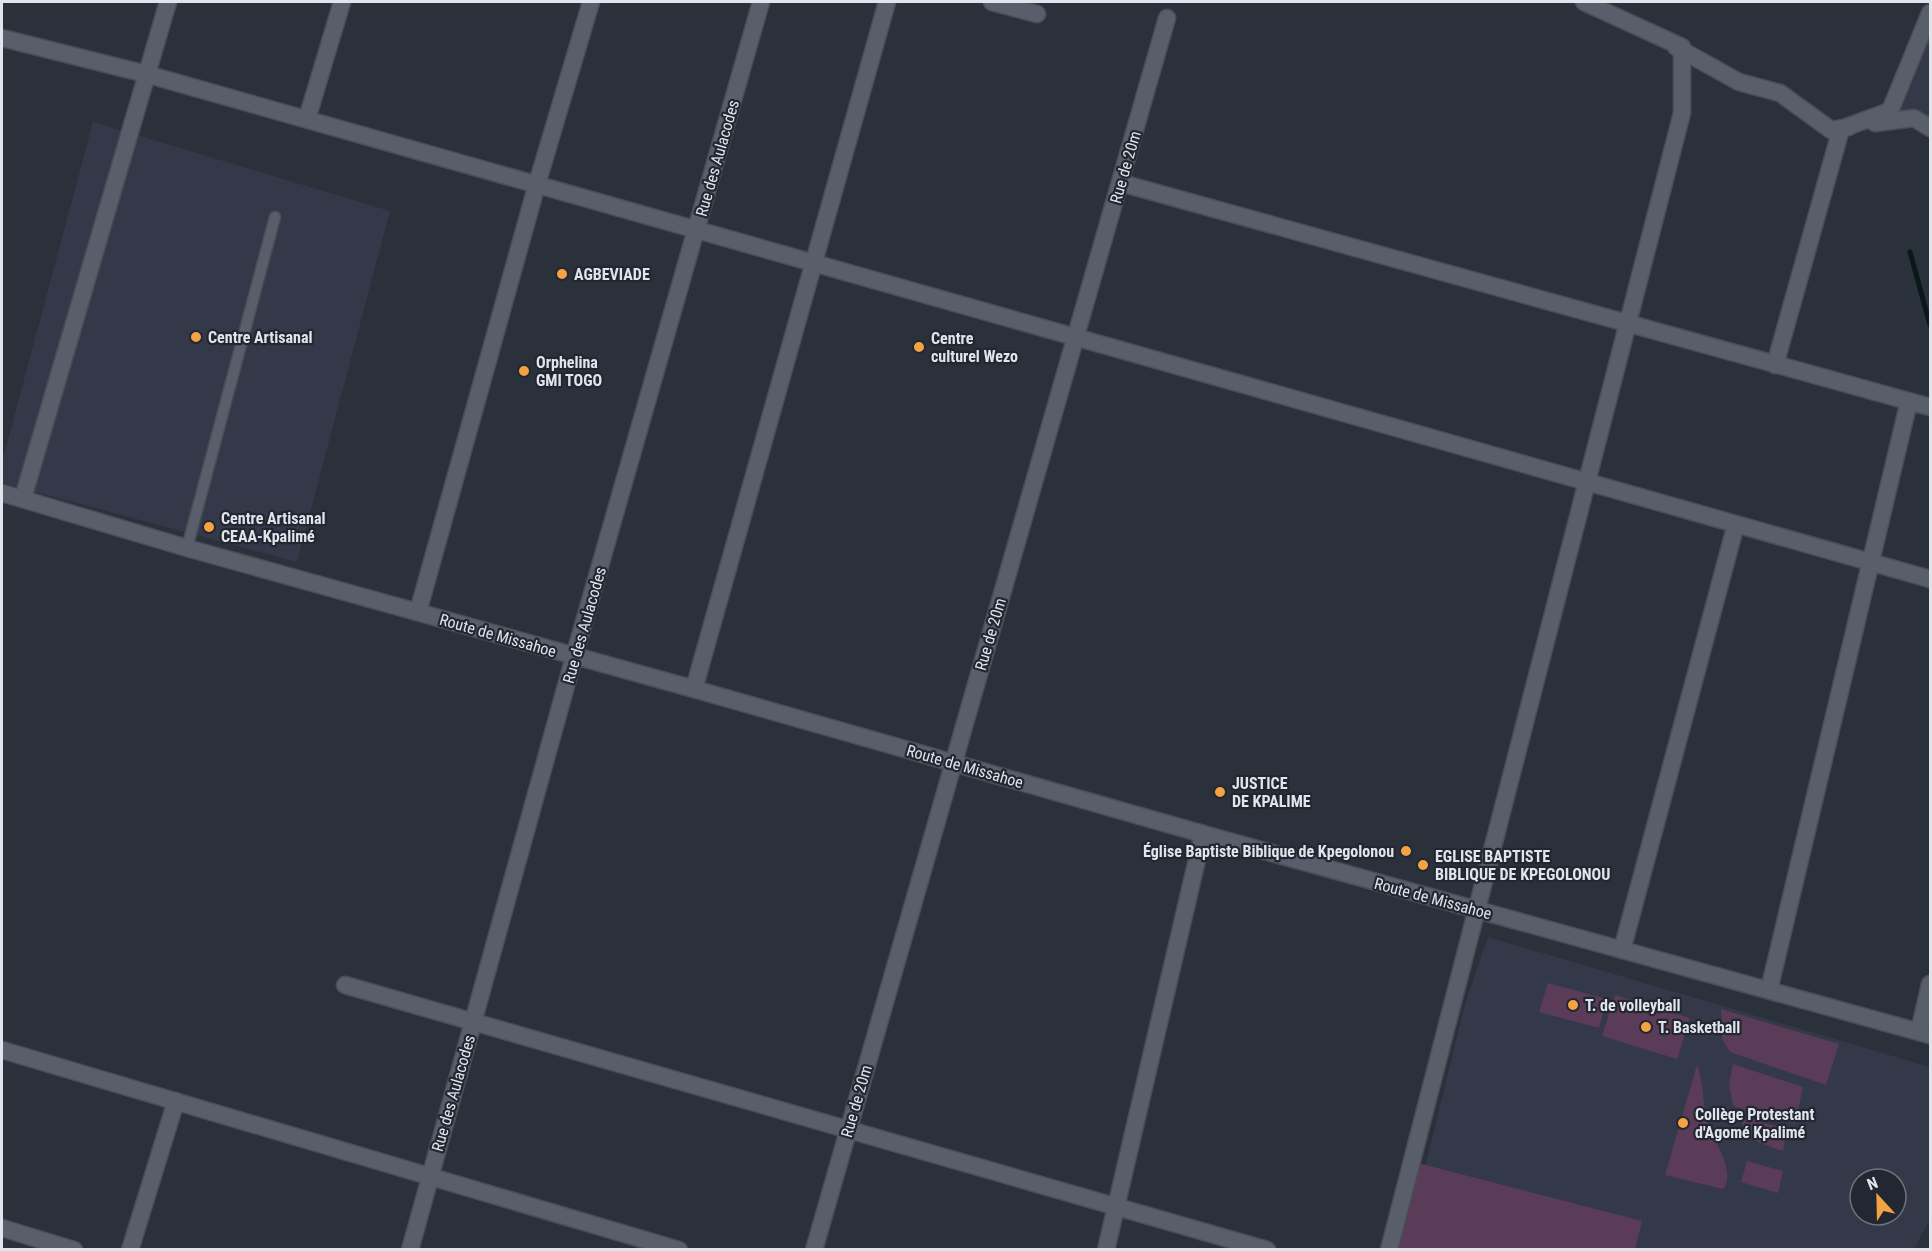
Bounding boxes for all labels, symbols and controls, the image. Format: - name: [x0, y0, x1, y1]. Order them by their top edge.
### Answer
- street label: Rue des Aulacodes: [692, 98, 743, 219]
- street label: Rue de 20m: [1106, 129, 1145, 205]
- place label: AGBEVIADE: [574, 265, 650, 284]
- marker: AGBEVIADE: [555, 267, 569, 281]
- place label: Centre Artisanal: [208, 328, 312, 347]
- place label: Centre culturel Wezo: [931, 329, 1018, 366]
- marker: Centre Artisanal: [189, 330, 203, 344]
- marker: Centre culturel Wezo: [912, 340, 926, 354]
- place label: Orphelina GMI TOGO: [536, 353, 602, 390]
- marker: Orphelina GMI TOGO: [517, 364, 531, 378]
- place label: Centre Artisanal CEAA-Kpalimé: [221, 509, 325, 546]
- marker: Centre Artisanal CEAA-Kpalimé: [202, 520, 216, 534]
- street label: Rue des Aulacodes: [559, 565, 610, 686]
- street label: Rue de 20m: [971, 596, 1010, 672]
- street label: Route de Missahoe: [437, 610, 558, 661]
- street label: Route de Missahoe: [904, 741, 1025, 792]
- place label: JUSTICE DE KPALIME: [1232, 774, 1311, 811]
- marker: JUSTICE DE KPALIME: [1213, 785, 1227, 799]
- place label: Église Baptiste Biblique de Kpegolonou: [1143, 842, 1394, 861]
- marker: Église Baptiste Biblique de Kpegolonou: [1399, 844, 1413, 858]
- place label: EGLISE BAPTISTE BIBLIQUE DE KPEGOLONOU: [1435, 847, 1610, 884]
- marker: EGLISE BAPTISTE BIBLIQUE DE KPEGOLONOU: [1416, 858, 1430, 872]
- street label: Route de Missahoe: [1372, 874, 1494, 923]
- place label: T. de volleyball: [1585, 996, 1681, 1015]
- marker: T. de volleyball: [1566, 998, 1580, 1012]
- place label: T. Basketball: [1658, 1018, 1740, 1037]
- marker: T. Basketball: [1639, 1020, 1653, 1034]
- street label: Rue des Aulacodes: [428, 1033, 479, 1154]
- street label: Rue de 20m: [837, 1063, 876, 1139]
- place label: Collège Protestant d'Agomé Kpalimé: [1695, 1105, 1814, 1142]
- marker: Collège Protestant d'Agomé Kpalimé: [1676, 1116, 1690, 1130]
- north arrow: [1848, 1167, 1908, 1227]
- text: N: [1864, 1173, 1881, 1194]

